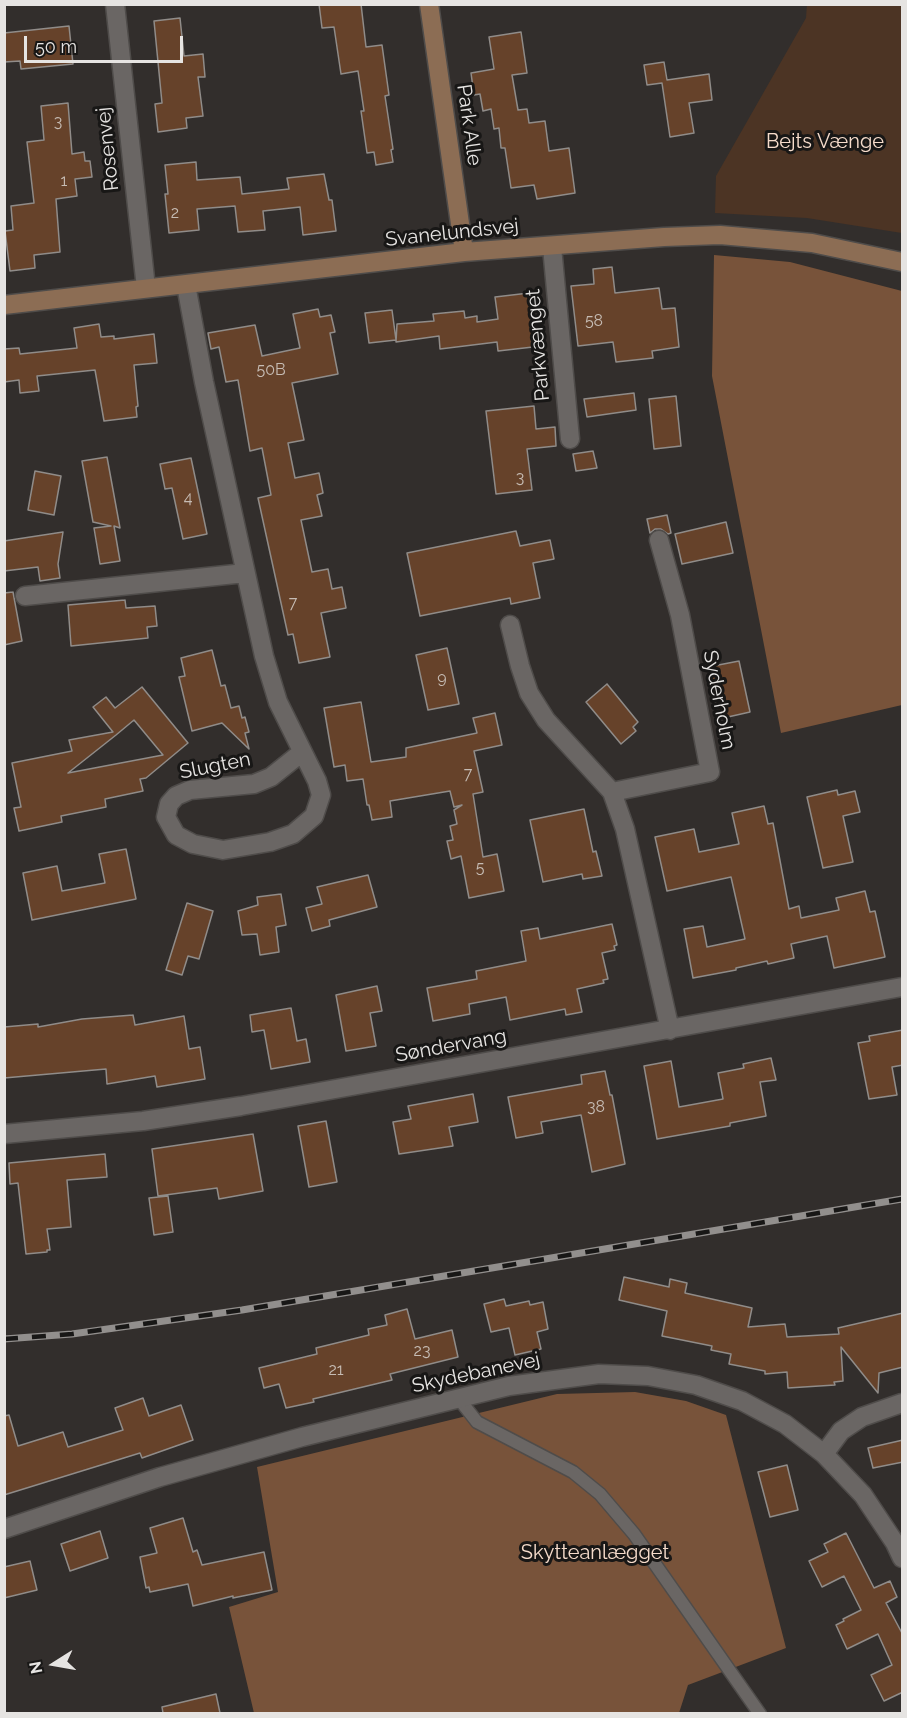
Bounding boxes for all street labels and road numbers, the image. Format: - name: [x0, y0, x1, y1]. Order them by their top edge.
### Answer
- street label: Park Alle: [451, 83, 487, 167]
- street label: Rosenvej: [92, 106, 124, 192]
- street label: Svanelundsvej: [384, 214, 520, 252]
- street label: Parkvænget: [521, 288, 555, 402]
- street label: Syderholm: [698, 648, 740, 752]
- street label: Slugten: [177, 747, 253, 785]
- street label: Søndervang: [394, 1024, 508, 1068]
- street label: Skydebanevej: [410, 1348, 542, 1398]

